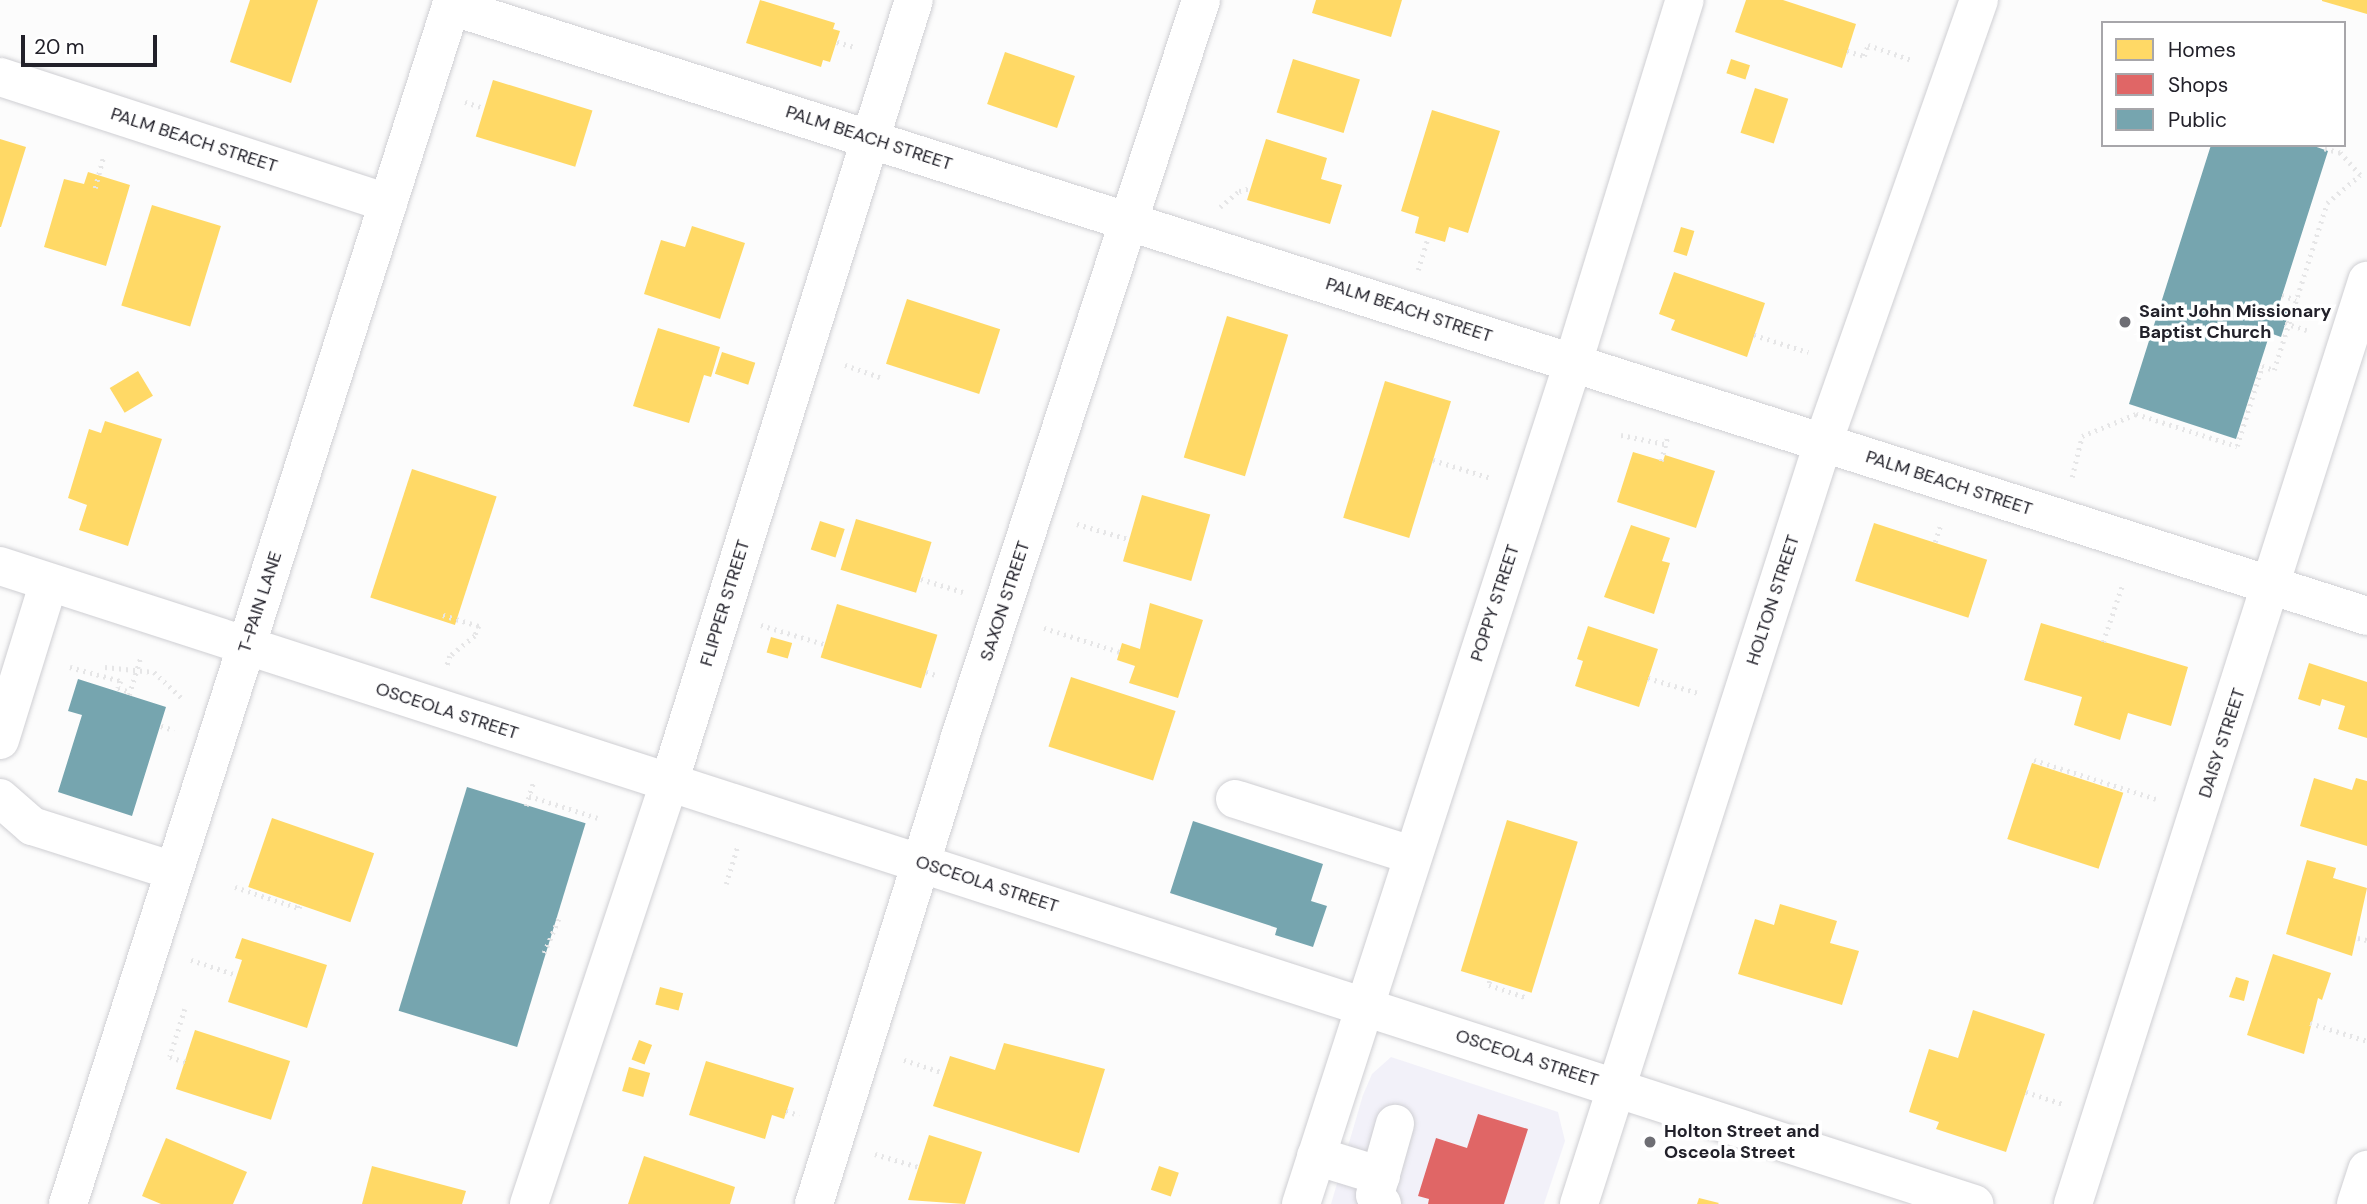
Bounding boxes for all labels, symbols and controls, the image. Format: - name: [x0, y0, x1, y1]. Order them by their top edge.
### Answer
- scale bar: [24, 21, 161, 65]
- legend: [2101, 21, 2346, 147]
- text: 20 m: [34, 33, 85, 61]
- text: Homes: [2168, 36, 2236, 64]
- text: Shops: [2168, 71, 2228, 99]
- street label: PALM BEACH STREET: [783, 101, 955, 175]
- street label: PALM BEACH STREET: [108, 103, 280, 177]
- text: Public: [2168, 106, 2227, 134]
- street label: PALM BEACH STREET: [1323, 273, 1495, 347]
- place label: Saint John Missionary Baptist Church: [2139, 301, 2331, 344]
- marker: Saint John Missionary Baptist Church: [2117, 314, 2133, 330]
- street label: PALM BEACH STREET: [1863, 446, 2035, 520]
- street label: HOLTON STREET: [1742, 532, 1804, 668]
- street label: FLIPPER STREET: [695, 537, 755, 669]
- street label: SAXON STREET: [975, 538, 1035, 664]
- street label: POPPY STREET: [1466, 542, 1524, 664]
- street label: T-PAIN LANE: [233, 549, 287, 655]
- street label: OSCEOLA STREET: [373, 678, 521, 744]
- street label: DAISY STREET: [2194, 685, 2250, 801]
- street label: OSCEOLA STREET: [913, 851, 1061, 917]
- street label: OSCEOLA STREET: [1453, 1025, 1601, 1091]
- place label: Holton Street and Osceola Street: [1664, 1121, 1819, 1164]
- marker: Holton Street and Osceola Street: [1642, 1134, 1658, 1150]

